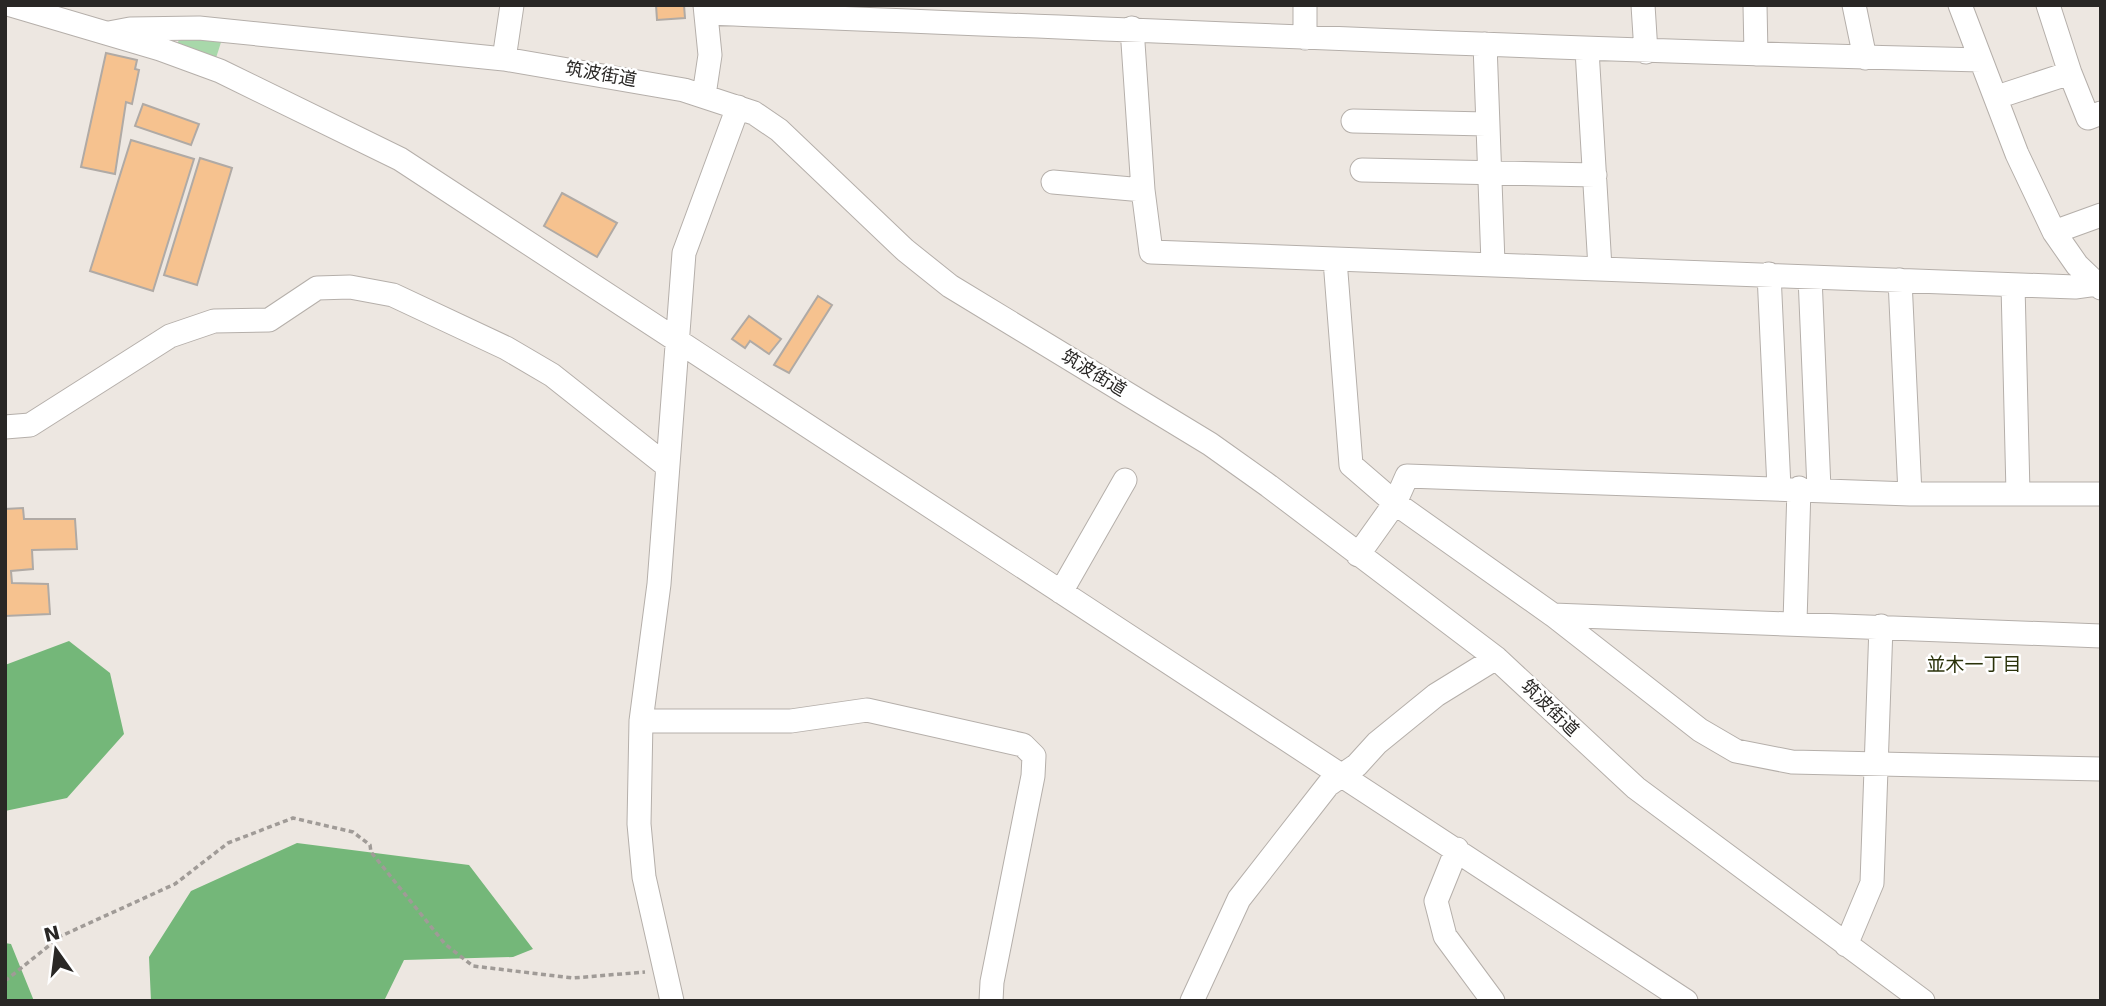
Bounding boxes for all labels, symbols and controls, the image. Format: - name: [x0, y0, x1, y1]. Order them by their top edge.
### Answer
- street label: 筑波街道: [564, 57, 638, 90]
- street label: 筑波街道: [1058, 345, 1131, 400]
- district label: 並木一丁目: [1926, 653, 2022, 675]
- street label: 筑波街道: [1517, 675, 1584, 740]
- north arrow: [21, 915, 91, 985]
- text: N: [42, 921, 62, 946]

